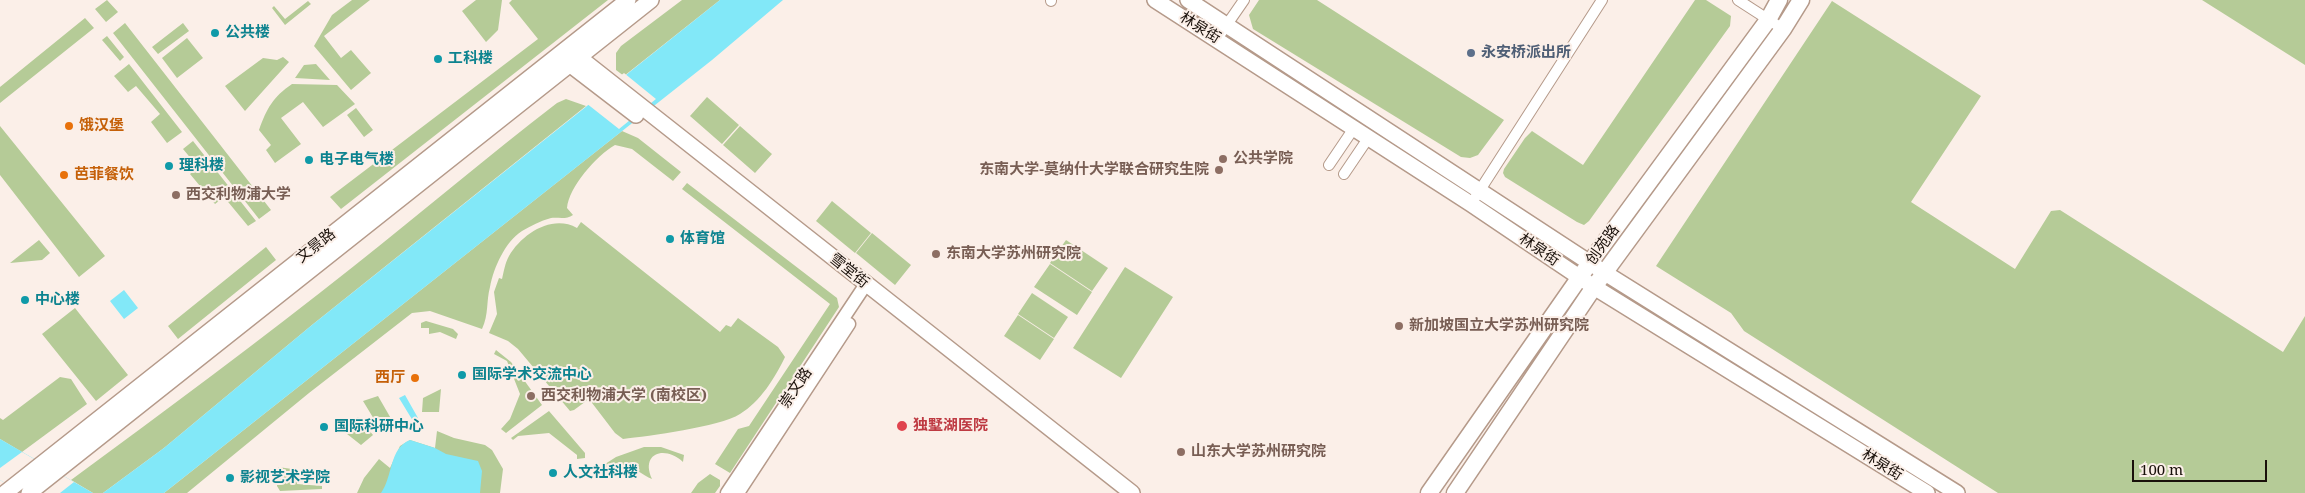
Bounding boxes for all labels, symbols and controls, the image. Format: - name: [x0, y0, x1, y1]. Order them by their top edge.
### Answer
- street label: 林泉街: [1176, 8, 1224, 48]
- place label: 公共楼: [225, 24, 270, 42]
- marker: 公共楼: [209, 27, 221, 39]
- place label: 永安桥派出所: [1481, 44, 1571, 62]
- marker: 永安桥派出所: [1465, 47, 1477, 59]
- place label: 工科楼: [448, 50, 493, 68]
- marker: 工科楼: [432, 53, 444, 65]
- place label: 饿汉堡: [79, 117, 124, 135]
- marker: 饿汉堡: [63, 120, 75, 132]
- place label: 公共学院: [1233, 150, 1293, 168]
- place label: 电子电气楼: [319, 151, 394, 169]
- marker: 公共学院: [1217, 153, 1229, 165]
- marker: 电子电气楼: [303, 154, 315, 166]
- place label: 理科楼: [179, 157, 224, 175]
- marker: 理科楼: [163, 160, 175, 172]
- place label: 东南大学-莫纳什大学联合研究生院: [979, 161, 1209, 179]
- marker: 东南大学-莫纳什大学联合研究生院: [1213, 164, 1225, 176]
- place label: 芭菲餐饮: [74, 166, 134, 184]
- marker: 芭菲餐饮: [58, 169, 70, 181]
- place label: 西交利物浦大学: [186, 186, 291, 204]
- marker: 西交利物浦大学: [170, 189, 182, 201]
- street label: 创苑路: [1582, 222, 1624, 268]
- street label: 文景路: [293, 225, 339, 267]
- place label: 体育馆: [680, 230, 725, 248]
- street label: 林泉街: [1515, 230, 1563, 270]
- marker: 体育馆: [664, 233, 676, 245]
- place label: 东南大学苏州研究院: [946, 245, 1081, 263]
- marker: 东南大学苏州研究院: [930, 248, 942, 260]
- street label: 雪堂街: [826, 250, 872, 292]
- place label: 中心楼: [35, 291, 80, 309]
- marker: 中心楼: [19, 294, 31, 306]
- place label: 新加坡国立大学苏州研究院: [1409, 317, 1589, 335]
- marker: 新加坡国立大学苏州研究院: [1393, 320, 1405, 332]
- street label: 崇文路: [776, 364, 816, 412]
- place label: 国际学术交流中心: [472, 366, 592, 384]
- place label: 西厅: [375, 369, 405, 387]
- marker: 国际学术交流中心: [456, 369, 468, 381]
- marker: 西厅: [409, 372, 421, 384]
- place label: 西交利物浦大学 (南校区): [541, 387, 707, 405]
- marker: 西交利物浦大学 (南校区): [525, 390, 537, 402]
- place label: 独墅湖医院: [913, 417, 988, 435]
- place label: 国际科研中心: [334, 418, 424, 436]
- marker: 独墅湖医院: [895, 419, 909, 433]
- marker: 国际科研中心: [318, 421, 330, 433]
- place label: 山东大学苏州研究院: [1191, 443, 1326, 461]
- street label: 林泉街: [1858, 445, 1906, 485]
- marker: 山东大学苏州研究院: [1175, 446, 1187, 458]
- scale bar: [2135, 450, 2270, 482]
- text: 100 m: [2140, 459, 2183, 479]
- place label: 人文社科楼: [563, 464, 638, 482]
- marker: 人文社科楼: [547, 467, 559, 479]
- place label: 影视艺术学院: [240, 469, 330, 487]
- marker: 影视艺术学院: [224, 472, 236, 484]

